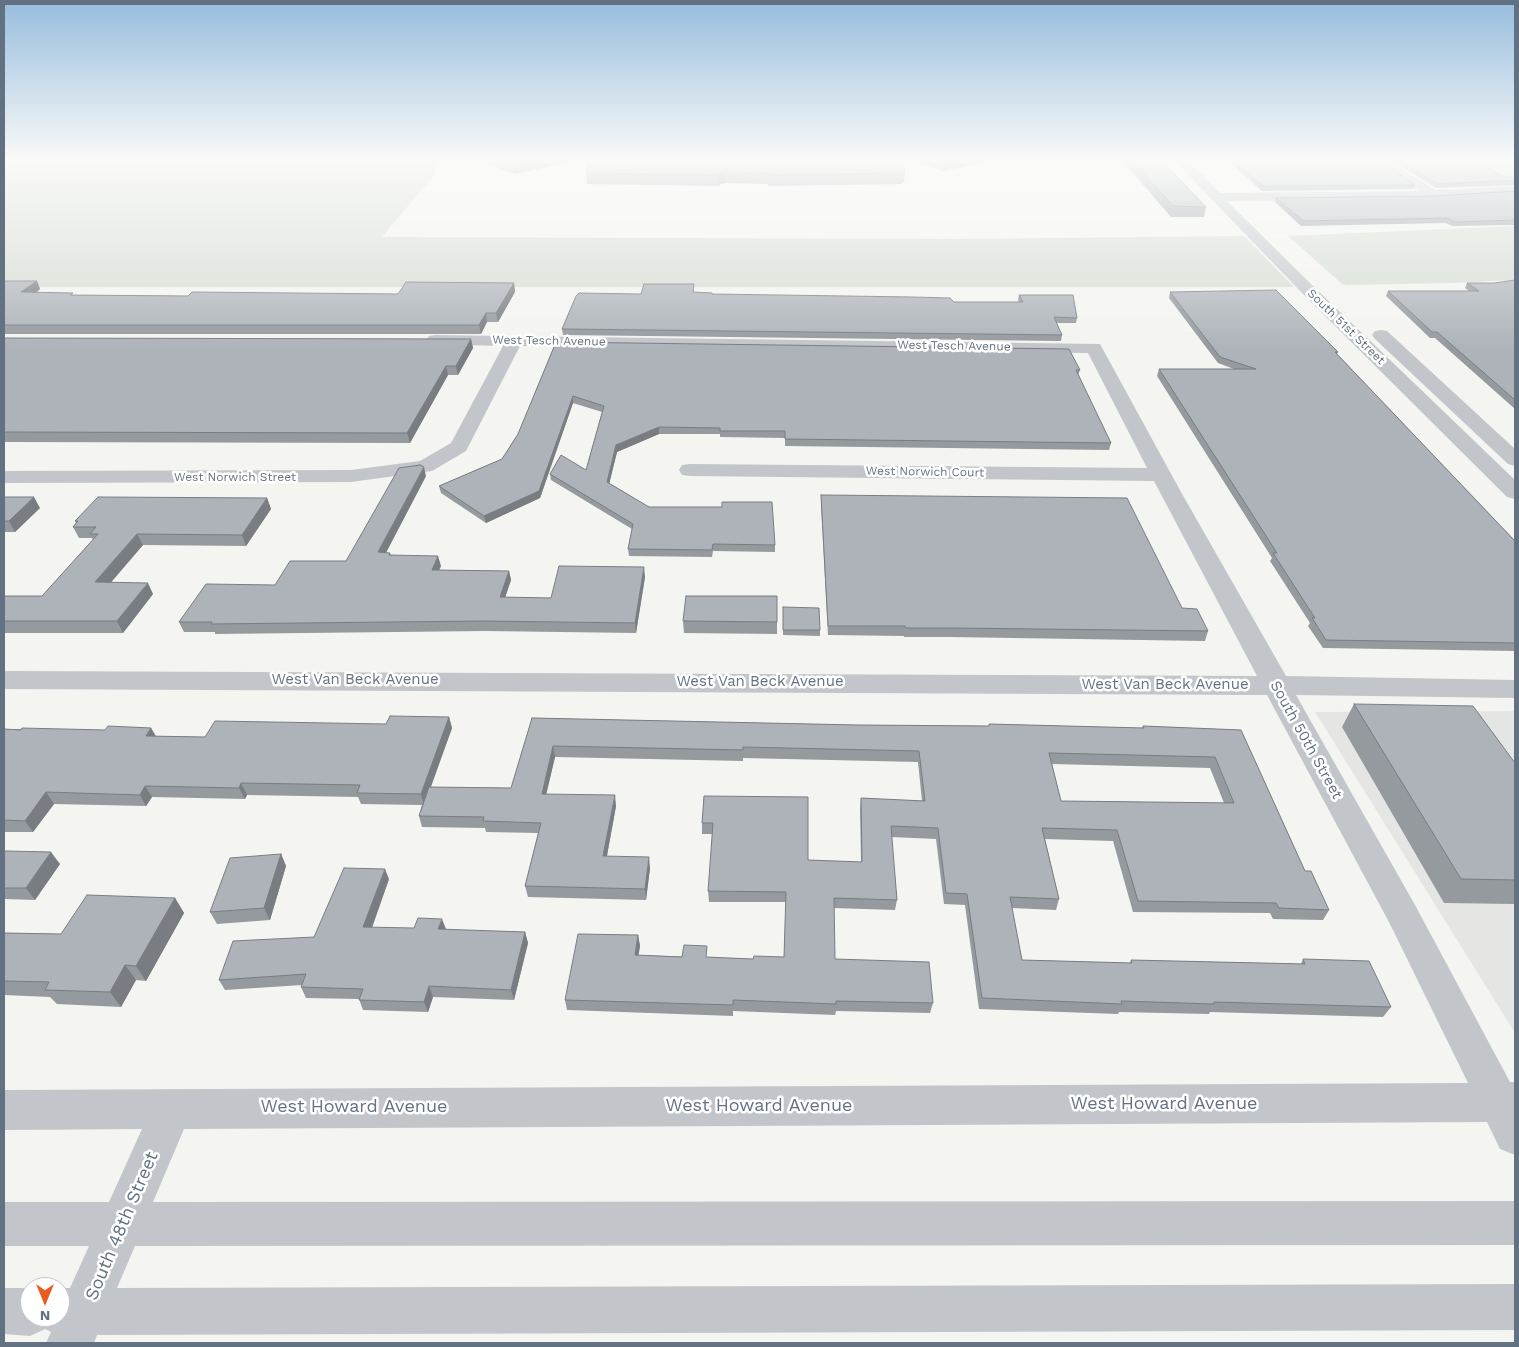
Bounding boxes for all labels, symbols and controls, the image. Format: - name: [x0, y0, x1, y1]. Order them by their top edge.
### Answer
- street label: South 51st Street: [1304, 286, 1388, 368]
- street label: West Tesch Avenue: [492, 333, 606, 349]
- street label: West Tesch Avenue: [897, 338, 1011, 354]
- street label: West Norwich Court: [866, 464, 984, 480]
- street label: West Norwich Street: [174, 470, 296, 484]
- street label: West Van Beck Avenue: [271, 671, 439, 689]
- street label: West Van Beck Avenue: [676, 673, 844, 691]
- street label: West Van Beck Avenue: [1081, 676, 1249, 694]
- street label: South 50th Street: [1266, 678, 1346, 802]
- street label: West Howard Avenue: [1070, 1093, 1258, 1115]
- street label: West Howard Avenue: [665, 1095, 853, 1117]
- street label: West Howard Avenue: [260, 1096, 448, 1118]
- street label: South 48th Street: [81, 1148, 163, 1304]
- north arrow: [20, 1277, 70, 1327]
- text: N: [40, 1308, 50, 1324]

